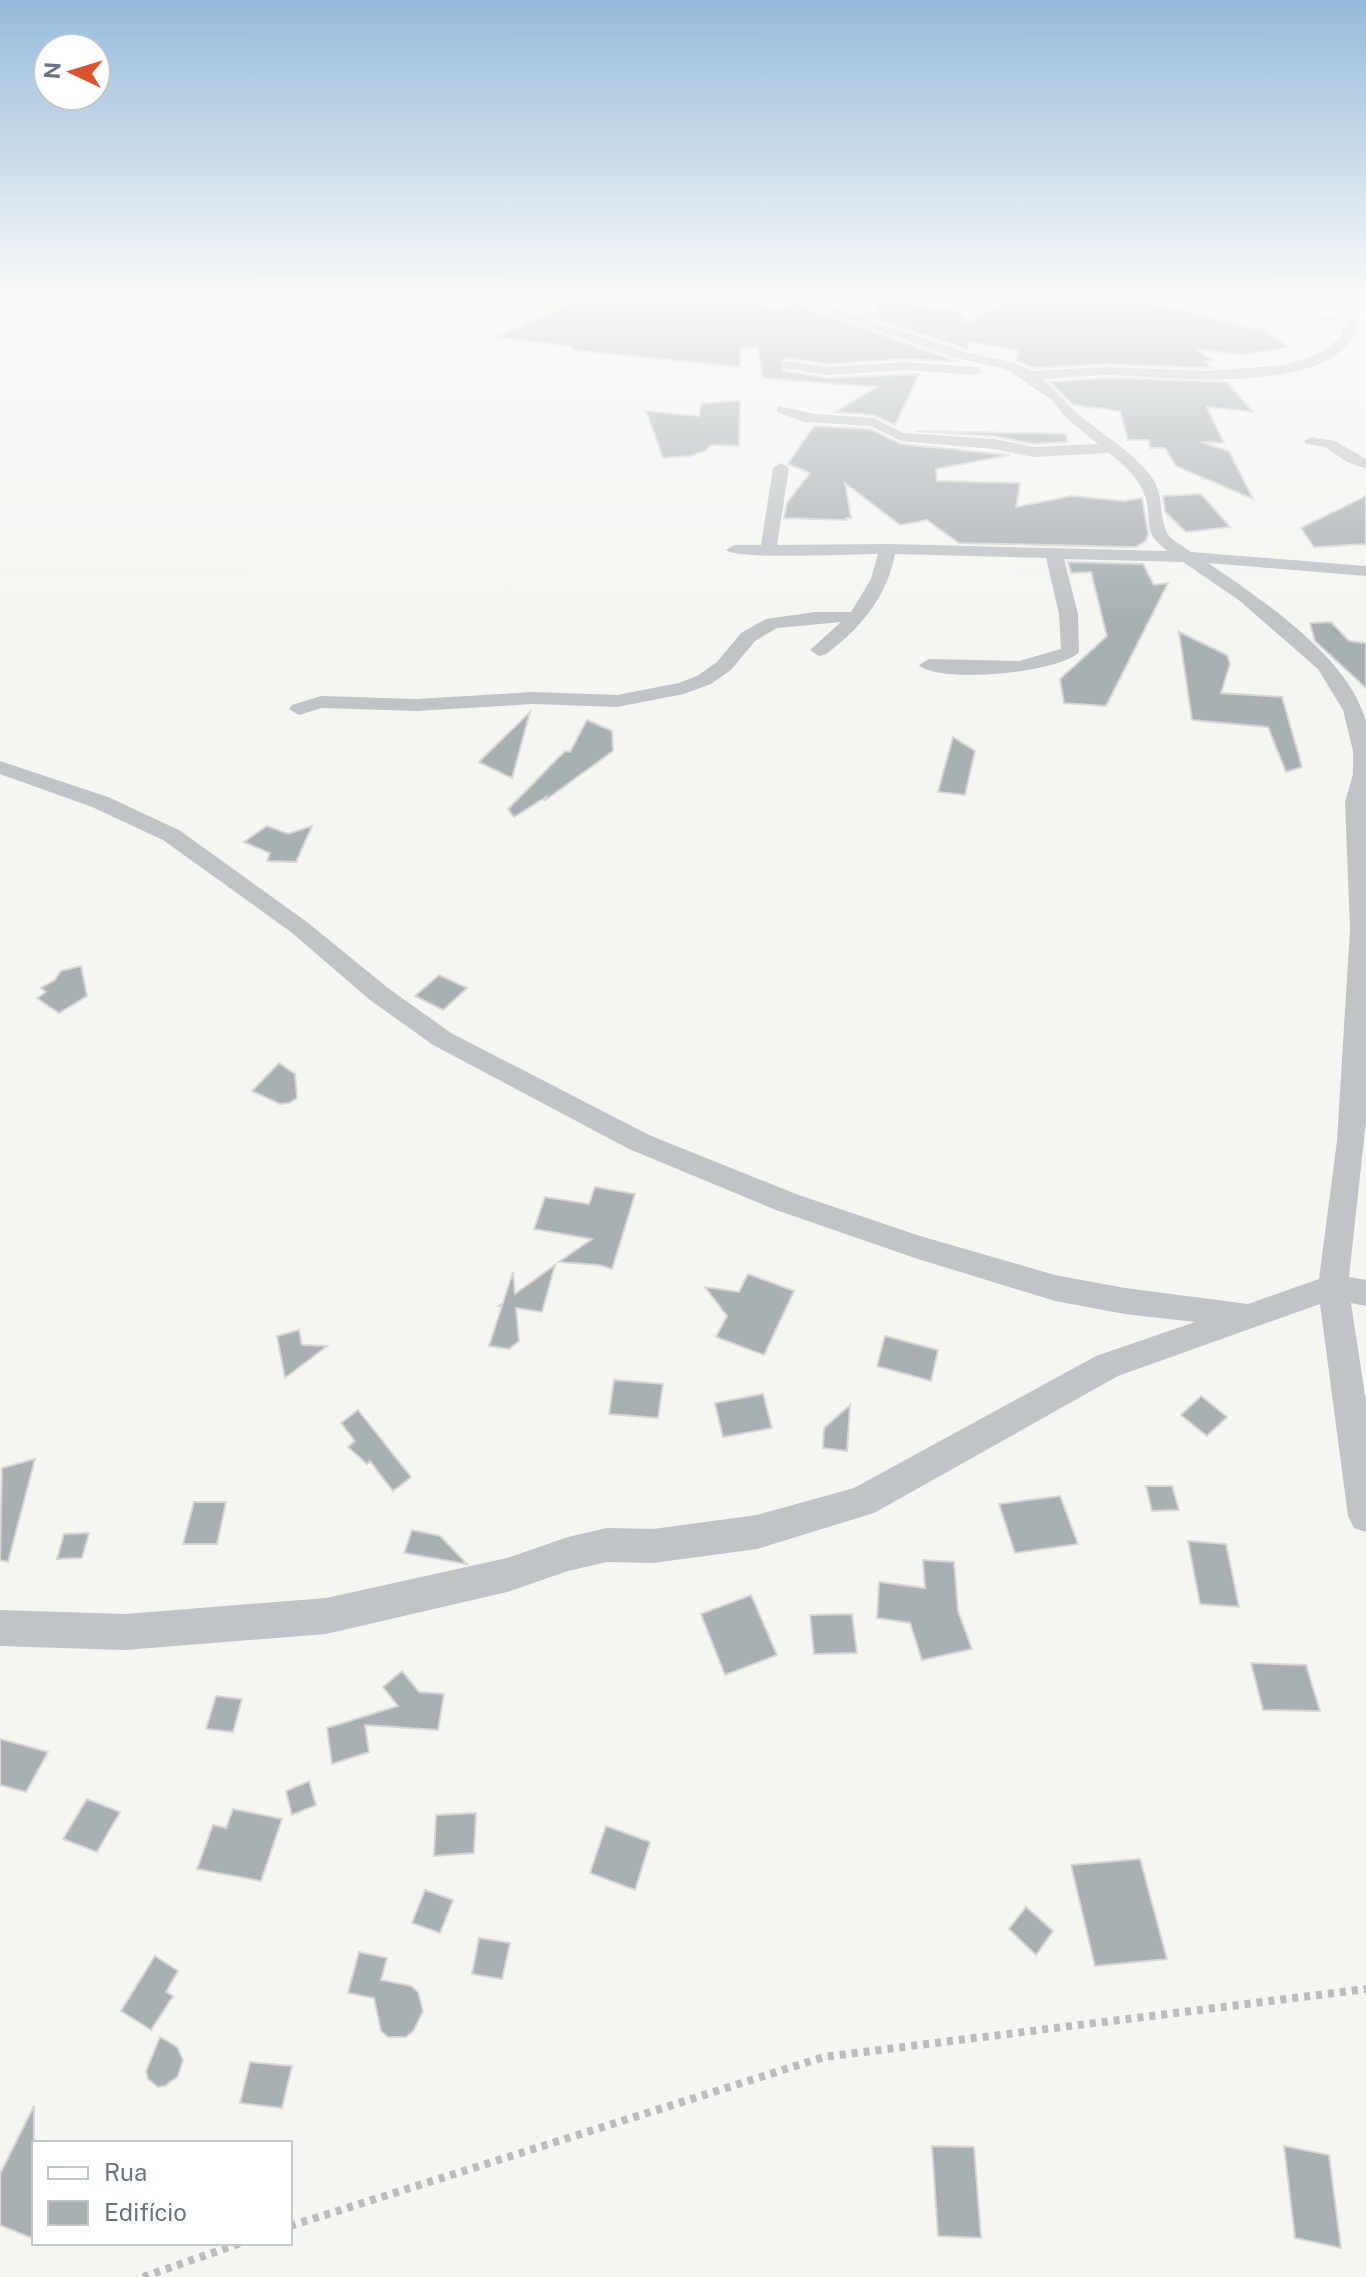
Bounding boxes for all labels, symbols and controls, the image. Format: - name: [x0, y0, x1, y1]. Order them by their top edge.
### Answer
- north arrow: [32, 32, 112, 112]
- text: N: [38, 61, 66, 80]
- legend: [32, 2141, 292, 2245]
- text: Rua: [104, 2158, 147, 2186]
- text: Edifício: [104, 2198, 187, 2226]

